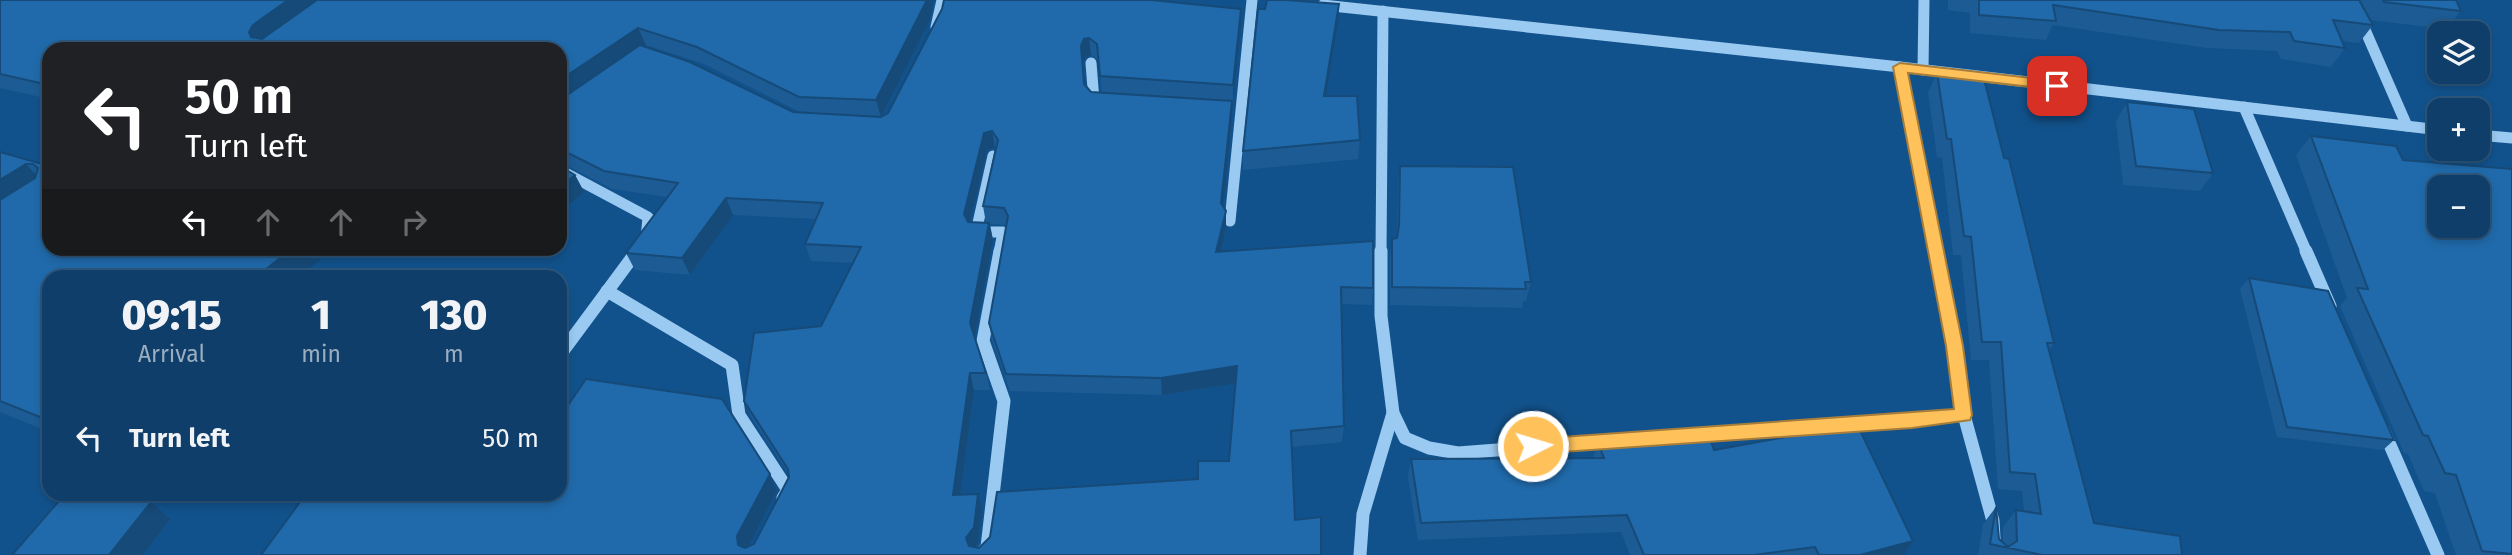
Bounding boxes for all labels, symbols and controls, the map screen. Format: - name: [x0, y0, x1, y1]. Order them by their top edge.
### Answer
- map controls: [2427, 21, 2490, 238]
- button: layers: [2427, 21, 2490, 84]
- pin: [2027, 56, 2087, 116]
- text: 50 m: [185, 67, 293, 126]
- icon: arrive: [2038, 67, 2076, 105]
- icon: left: [70, 70, 161, 161]
- button: +: [2427, 98, 2490, 161]
- text: Turn left: [185, 127, 307, 165]
- button: −: [2427, 175, 2490, 238]
- icon: left: [176, 203, 214, 241]
- icon: ahead: [249, 203, 287, 241]
- icon: ahead: [322, 203, 360, 241]
- icon: right: [395, 203, 433, 241]
- text: 09:15: [122, 290, 222, 340]
- text: 1: [311, 290, 331, 340]
- text: 130: [420, 290, 487, 340]
- text: Arrival: [138, 340, 205, 368]
- text: min: [301, 340, 341, 368]
- text: m: [444, 340, 464, 368]
- position arrow: [1496, 409, 1570, 483]
- icon: left: [70, 419, 108, 457]
- text: Turn left: [129, 423, 230, 454]
- text: 50 m: [482, 423, 539, 454]

